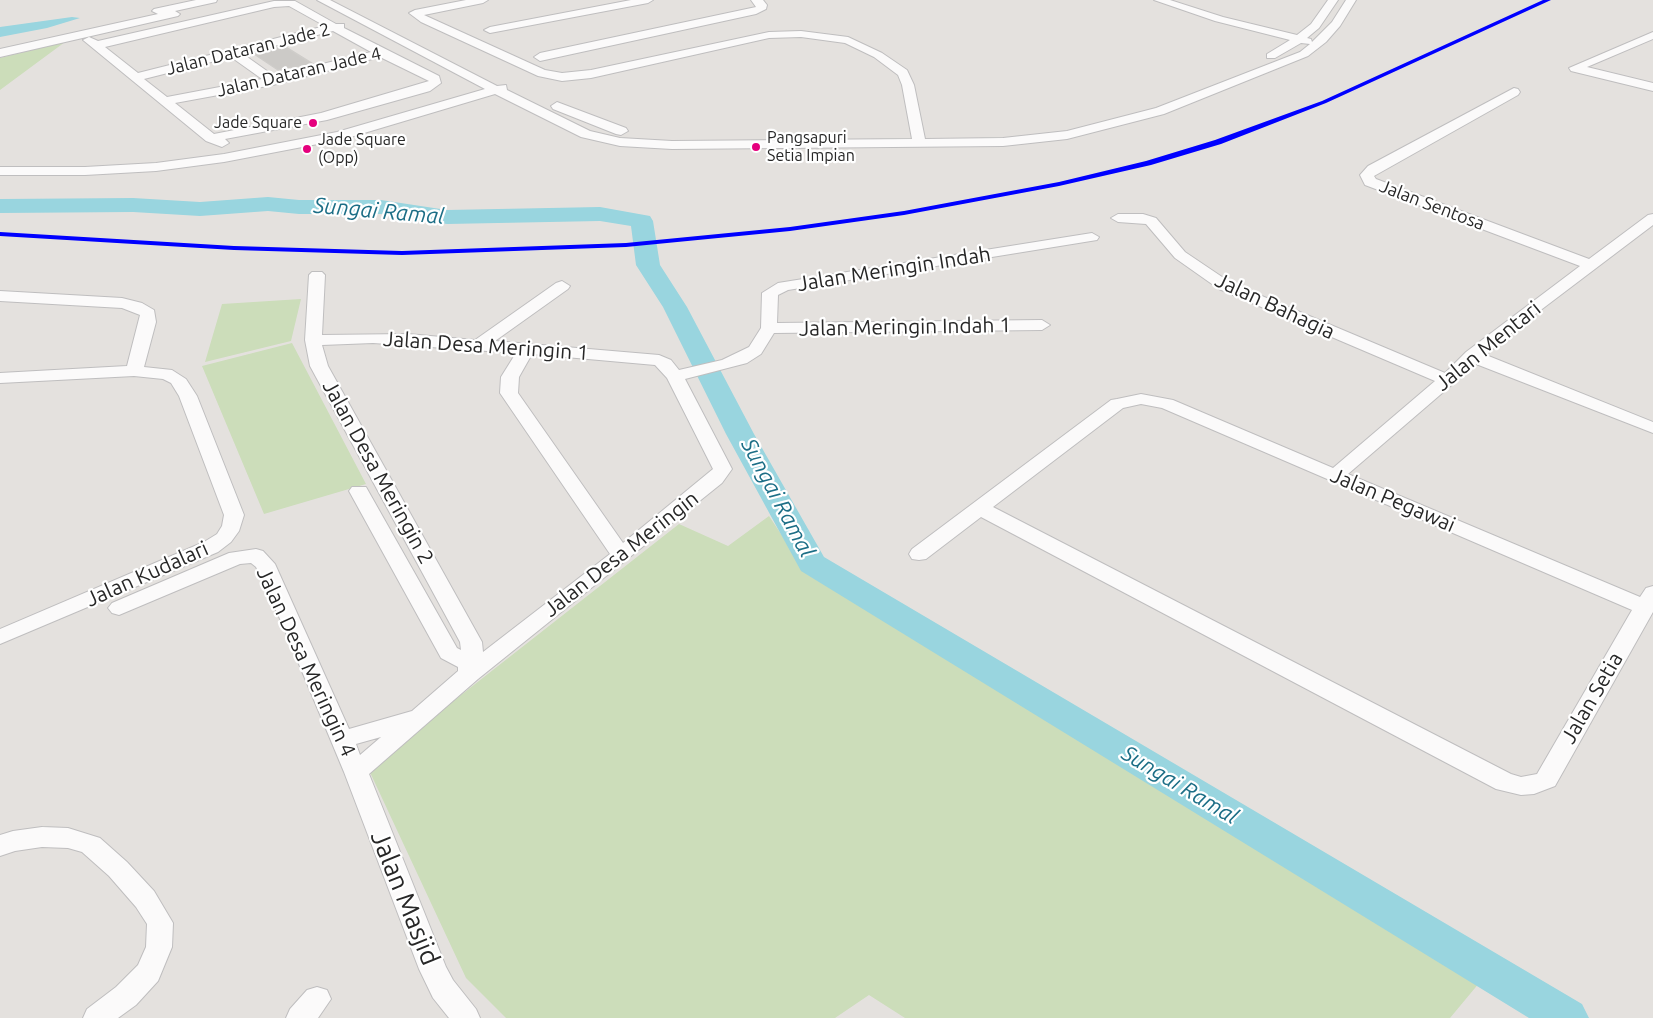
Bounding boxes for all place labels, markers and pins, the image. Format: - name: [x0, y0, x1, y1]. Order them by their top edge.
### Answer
- place label: Jade Square: [214, 113, 302, 133]
- marker: Jade Square: [307, 117, 319, 129]
- place label: Pangsapuri Setia Impian: [767, 128, 855, 166]
- place label: Jade Square (Opp): [318, 130, 406, 168]
- marker: Pangsapuri Setia Impian: [750, 141, 762, 153]
- marker: Jade Square (Opp): [301, 143, 313, 155]

